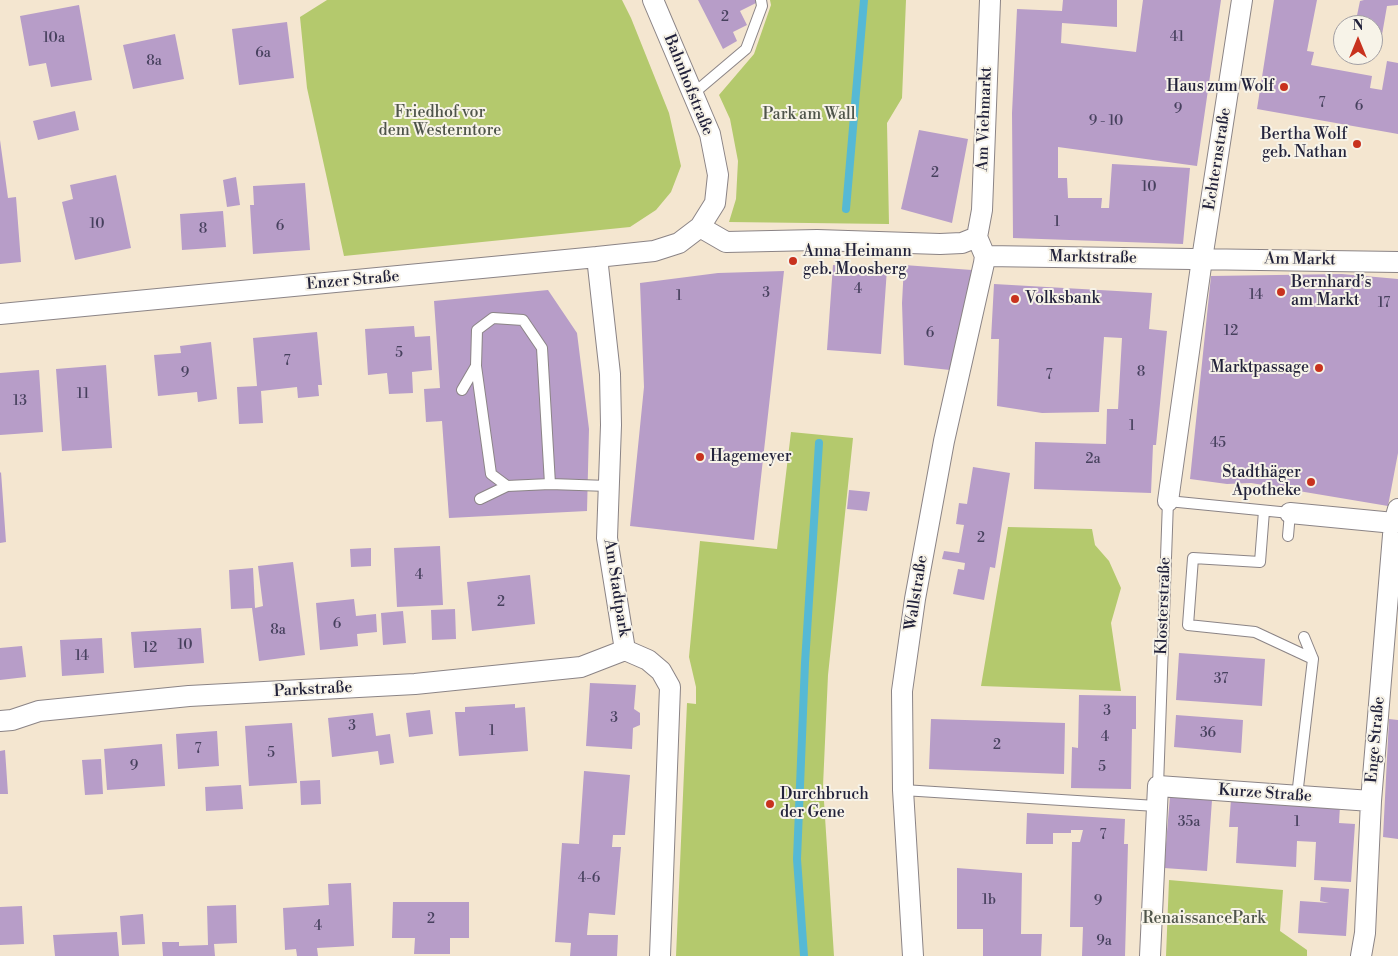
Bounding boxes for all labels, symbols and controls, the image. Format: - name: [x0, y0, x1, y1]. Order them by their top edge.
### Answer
- house number: 2: [721, 10, 729, 26]
- north arrow: [1333, 15, 1383, 65]
- text: N: [1352, 17, 1364, 35]
- house number: 41: [1170, 30, 1184, 46]
- house number: 10a: [43, 31, 65, 47]
- street label: Bahnhofstraße: [659, 32, 717, 138]
- house number: 6a: [255, 46, 271, 62]
- house number: 8a: [146, 54, 162, 70]
- street label: Am Viehmarkt: [974, 66, 996, 172]
- place label: Haus zum Wolf: [1167, 77, 1274, 97]
- marker: Haus zum Wolf: [1278, 81, 1290, 93]
- house number: 7: [1318, 96, 1326, 112]
- house number: 6: [1355, 99, 1363, 115]
- house number: 9: [1174, 102, 1182, 118]
- park label: Friedhof vor dem Westerntore: [379, 103, 501, 141]
- park label: Park am Wall: [762, 105, 856, 125]
- street label: Echternstraße: [1200, 106, 1236, 212]
- house number: 9 - 10: [1089, 114, 1123, 130]
- place label: Bertha Wolf geb. Nathan: [1261, 125, 1347, 163]
- marker: Bertha Wolf geb. Nathan: [1351, 138, 1363, 150]
- house number: 2: [931, 166, 939, 182]
- house number: 10: [1142, 180, 1156, 196]
- house number: 1: [1054, 215, 1060, 231]
- house number: 10: [90, 217, 104, 233]
- house number: 6: [276, 219, 284, 235]
- house number: 8: [199, 222, 207, 238]
- place label: Anna Heimann geb. Moosberg: [803, 242, 912, 280]
- street label: Marktstraße: [1049, 248, 1137, 268]
- street label: Am Markt: [1264, 250, 1336, 270]
- marker: Anna Heimann geb. Moosberg: [787, 255, 799, 267]
- street label: Enzer Straße: [306, 267, 400, 295]
- place label: Bernhard’s am Markt: [1291, 273, 1372, 311]
- house number: 4: [854, 282, 862, 298]
- house number: 3: [762, 286, 770, 302]
- marker: Bernhard’s am Markt: [1275, 286, 1287, 298]
- house number: 14: [1249, 288, 1263, 304]
- house number: 1: [676, 289, 682, 305]
- place label: Volksbank: [1025, 289, 1100, 309]
- marker: Volksbank: [1009, 293, 1021, 305]
- house number: 17: [1378, 296, 1390, 312]
- house number: 12: [1224, 324, 1238, 340]
- house number: 6: [926, 326, 934, 342]
- house number: 5: [395, 346, 403, 362]
- house number: 7: [283, 354, 291, 370]
- place label: Marktpassage: [1210, 358, 1309, 378]
- marker: Marktpassage: [1313, 362, 1325, 374]
- house number: 8: [1137, 365, 1145, 381]
- house number: 9: [181, 366, 189, 382]
- house number: 7: [1045, 368, 1053, 384]
- house number: 11: [77, 387, 89, 403]
- house number: 13: [13, 394, 27, 410]
- house number: 1: [1129, 419, 1135, 435]
- house number: 45: [1210, 436, 1226, 452]
- place label: Hagemeyer: [710, 447, 792, 467]
- marker: Hagemeyer: [694, 451, 706, 463]
- house number: 2a: [1085, 452, 1101, 468]
- place label: Stadthäger Apotheke: [1222, 463, 1301, 501]
- marker: Stadthäger Apotheke: [1305, 476, 1317, 488]
- house number: 2: [977, 531, 985, 547]
- street label: Am Stadtpark: [599, 538, 633, 638]
- street label: Wallstraße: [902, 554, 932, 632]
- street label: Klosterstraße: [1153, 557, 1175, 655]
- house number: 4: [415, 568, 423, 584]
- house number: 2: [497, 595, 505, 611]
- house number: 6: [333, 617, 341, 633]
- house number: 8a: [270, 623, 286, 639]
- house number: 10: [178, 638, 192, 654]
- house number: 12: [143, 641, 157, 657]
- house number: 14: [75, 649, 89, 665]
- house number: 37: [1214, 672, 1228, 688]
- street label: Parkstraße: [273, 678, 353, 702]
- street label: Enge Straße: [1363, 696, 1389, 784]
- house number: 3: [1103, 704, 1111, 720]
- house number: 3: [610, 711, 618, 727]
- house number: 3: [348, 719, 356, 735]
- house number: 1: [489, 724, 495, 740]
- house number: 36: [1200, 726, 1216, 742]
- house number: 4: [1101, 730, 1109, 746]
- house number: 2: [993, 738, 1001, 754]
- house number: 7: [194, 742, 202, 758]
- house number: 5: [267, 746, 275, 762]
- house number: 9: [130, 759, 138, 775]
- house number: 5: [1098, 760, 1106, 776]
- street label: Kurze Straße: [1218, 781, 1312, 807]
- place label: Durchbruch der Gene: [780, 785, 869, 823]
- marker: Durchbruch der Gene: [764, 798, 776, 810]
- house number: 35a: [1178, 815, 1200, 831]
- house number: 1: [1294, 815, 1300, 831]
- house number: 7: [1099, 828, 1107, 844]
- house number: 4-6: [578, 871, 600, 887]
- house number: 1b: [982, 893, 996, 909]
- house number: 9: [1094, 894, 1102, 910]
- park label: RenaissancePark: [1142, 909, 1266, 929]
- house number: 2: [427, 912, 435, 928]
- house number: 4: [314, 919, 322, 935]
- house number: 9a: [1096, 934, 1112, 950]

